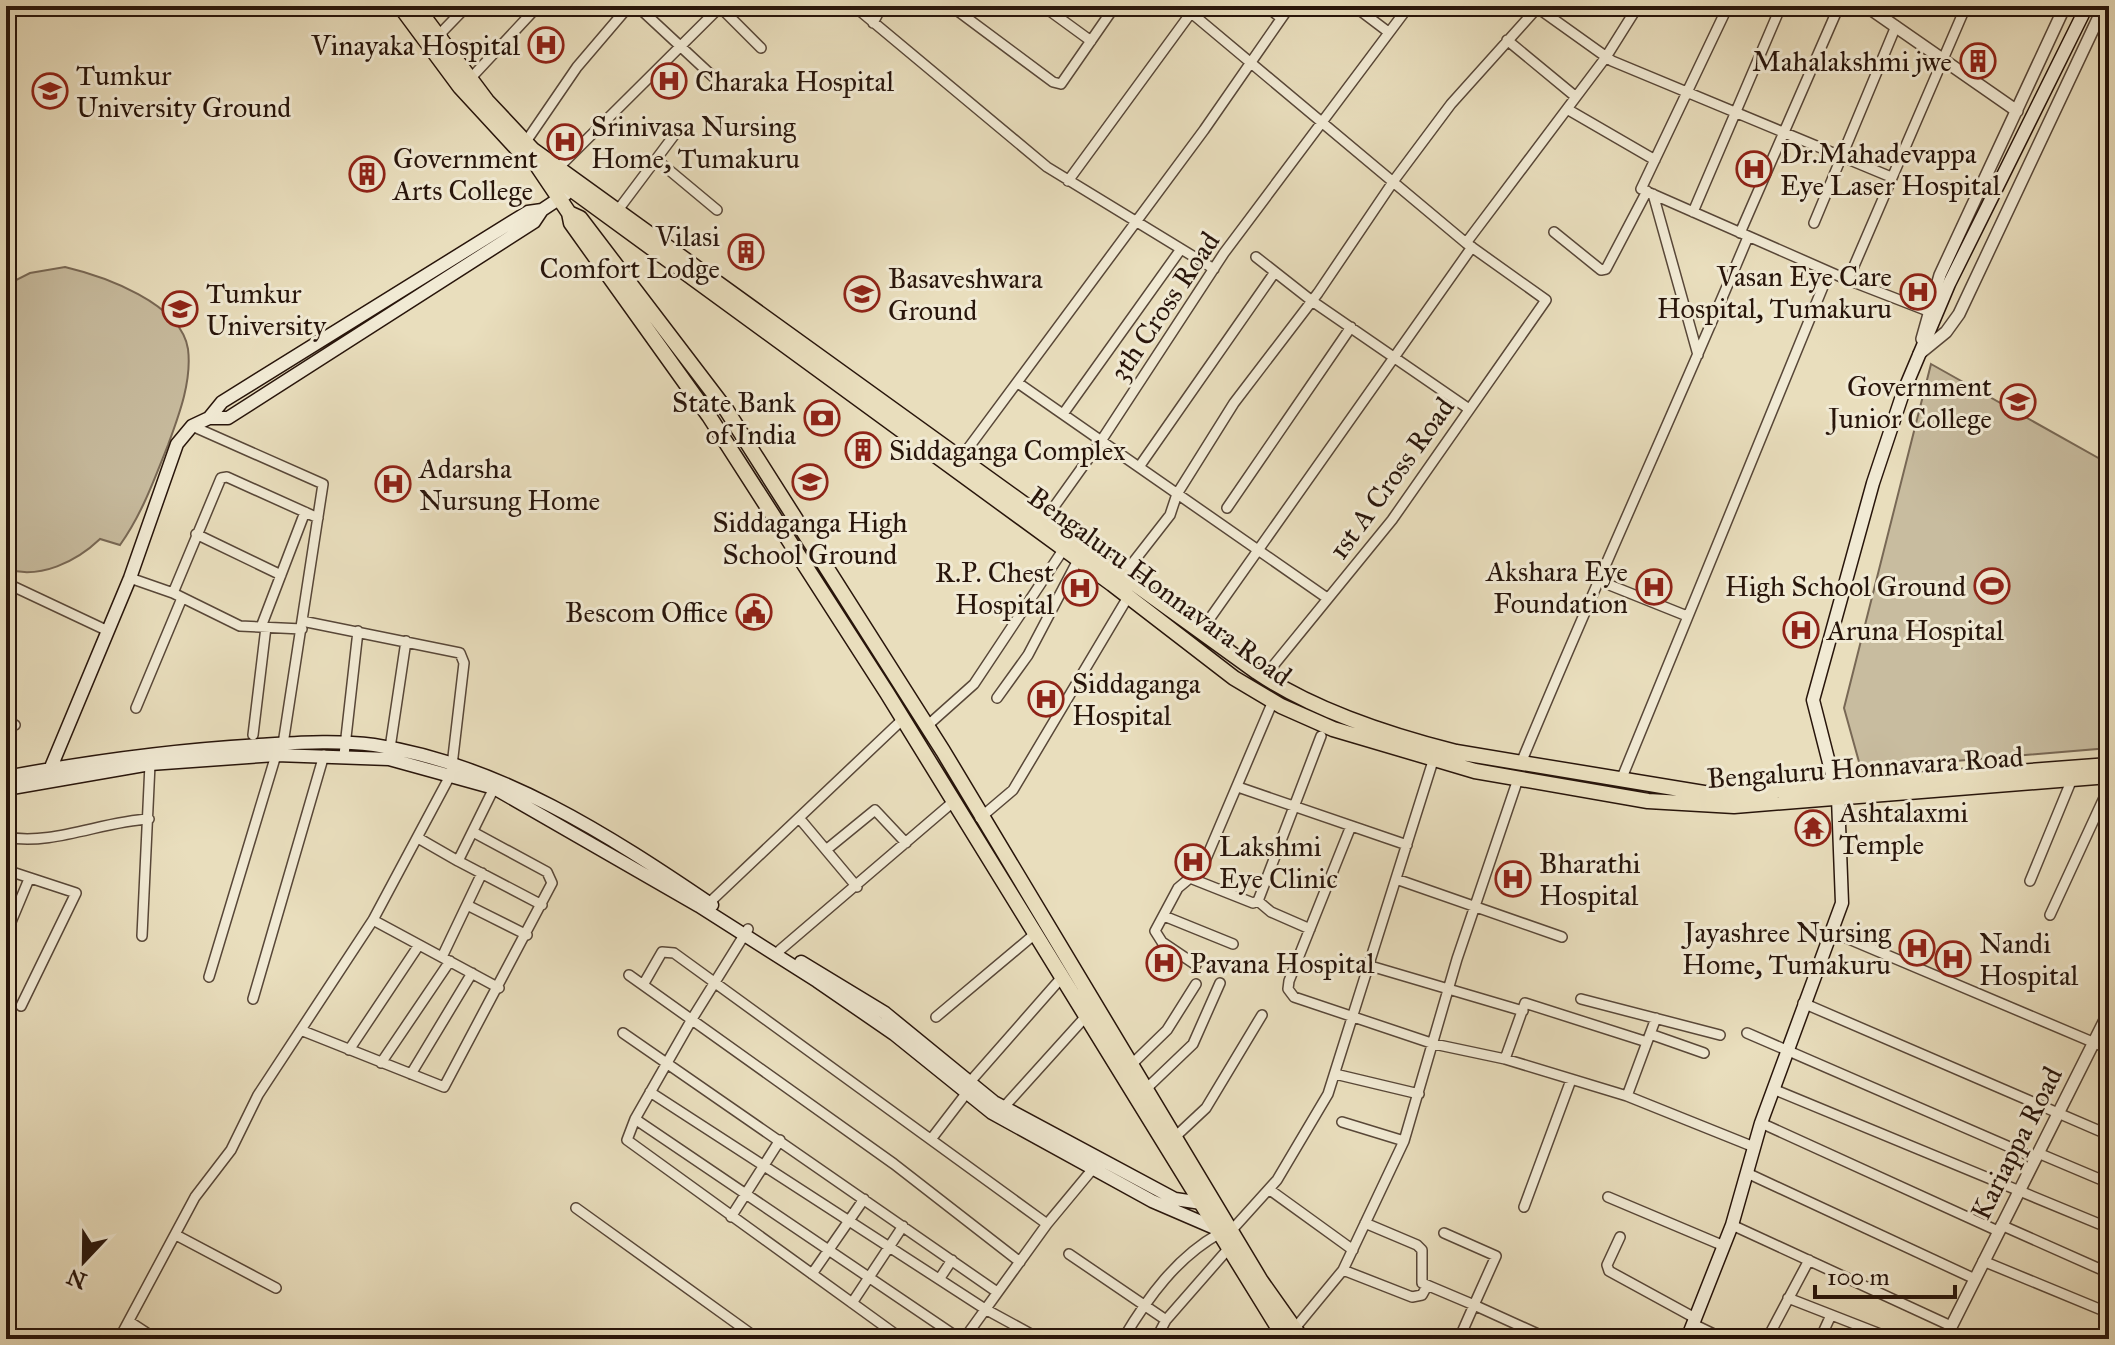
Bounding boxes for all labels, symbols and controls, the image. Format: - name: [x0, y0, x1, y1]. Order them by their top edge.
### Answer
- hospital icon: Vinayaka Hospital: [527, 26, 565, 64]
- place label: Vinayaka Hospital: [310, 28, 520, 63]
- building icon: Mahalakshmi jwe: [1959, 42, 1997, 80]
- place label: Mahalakshmi jwe: [1752, 44, 1952, 79]
- place label: Tumkur University Ground: [76, 58, 291, 125]
- hospital icon: Charaka Hospital: [650, 62, 688, 100]
- place label: Charaka Hospital: [695, 64, 894, 99]
- school or university icon: Tumkur University Ground: [31, 72, 69, 110]
- place label: Srinivasa Nursing Home, Tumakuru: [591, 109, 800, 176]
- hospital icon: Srinivasa Nursing Home, Tumakuru: [546, 123, 584, 161]
- place label: Dr.Mahadevappa Eye Laser Hospital: [1780, 136, 2001, 203]
- place label: Government Arts College: [392, 141, 538, 208]
- hospital icon: Dr.Mahadevappa Eye Laser Hospital: [1735, 150, 1773, 188]
- building icon: Government Arts College: [348, 155, 386, 193]
- place label: Vilasi Comfort Lodge: [539, 219, 720, 286]
- street label: 3th Cross Road: [1102, 225, 1227, 388]
- building icon: Vilasi Comfort Lodge: [727, 233, 765, 271]
- place label: Vasan Eye Care Hospital, Tumakuru: [1657, 259, 1892, 326]
- place label: Basaveshwara Ground: [888, 261, 1043, 328]
- hospital icon: Vasan Eye Care Hospital, Tumakuru: [1899, 273, 1937, 311]
- school or university icon: Basaveshwara Ground: [843, 275, 881, 313]
- place label: Tumkur University: [206, 276, 327, 343]
- school or university icon: Tumkur University: [161, 290, 199, 328]
- place label: Government Junior College: [1825, 369, 1992, 436]
- school or university icon: Government Junior College: [1999, 383, 2037, 421]
- place label: State Bank of India: [672, 385, 796, 452]
- street label: 1st A Cross Road: [1321, 390, 1462, 566]
- bank icon: State Bank of India: [803, 399, 841, 437]
- building icon: Siddaganga Complex: [844, 431, 882, 469]
- place label: Siddaganga Complex: [889, 433, 1126, 468]
- place label: Adarsha Nursung Home: [418, 451, 600, 518]
- school or university icon: Siddaganga High School Ground: [791, 463, 829, 501]
- hospital icon: Adarsha Nursung Home: [374, 465, 412, 503]
- street label: Bengaluru Honnavara Road: [1021, 479, 1298, 694]
- place label: Siddaganga High School Ground: [712, 505, 908, 572]
- place label: Akshara Eye Foundation: [1485, 554, 1628, 621]
- place label: R.P. Chest Hospital: [935, 555, 1054, 622]
- sports icon: High School Ground: [1973, 567, 2011, 605]
- hospital icon: Akshara Eye Foundation: [1635, 568, 1673, 606]
- hospital icon: R.P. Chest Hospital: [1061, 569, 1099, 607]
- place label: High School Ground: [1725, 569, 1966, 604]
- public building icon: Bescom Office: [735, 593, 773, 631]
- place label: Bescom Office: [565, 595, 728, 630]
- hospital icon: Aruna Hospital: [1782, 611, 1820, 649]
- place label: Aruna Hospital: [1826, 613, 2004, 648]
- place label: Siddaganga Hospital: [1072, 666, 1201, 733]
- hospital icon: Siddaganga Hospital: [1027, 680, 1065, 718]
- street label: Bengaluru Honnavara Road: [1705, 739, 2025, 796]
- place label: Ashtalaxmi Temple: [1838, 795, 1969, 862]
- temple icon: Ashtalaxmi Temple: [1794, 809, 1832, 847]
- place label: Lakshmi Eye Clinic: [1219, 829, 1338, 896]
- hospital icon: Lakshmi Eye Clinic: [1174, 843, 1212, 881]
- place label: Bharathi Hospital: [1539, 846, 1641, 913]
- hospital icon: Bharathi Hospital: [1494, 860, 1532, 898]
- place label: Jayashree Nursing Home, Tumakuru: [1681, 915, 1892, 982]
- place label: Nandi Hospital: [1979, 926, 2079, 993]
- hospital icon: Jayashree Nursing Home, Tumakuru: [1898, 929, 1936, 967]
- hospital icon: Nandi Hospital: [1934, 940, 1972, 978]
- hospital icon: Pavana Hospital: [1145, 944, 1183, 982]
- place label: Pavana Hospital: [1190, 946, 1375, 981]
- street label: Kariappa Road: [1963, 1061, 2070, 1226]
- north arrow: [44, 1221, 124, 1301]
- scale bar: [1815, 1249, 1955, 1299]
- text: 100 m: [1827, 1262, 1890, 1292]
- text: N: [63, 1263, 90, 1295]

